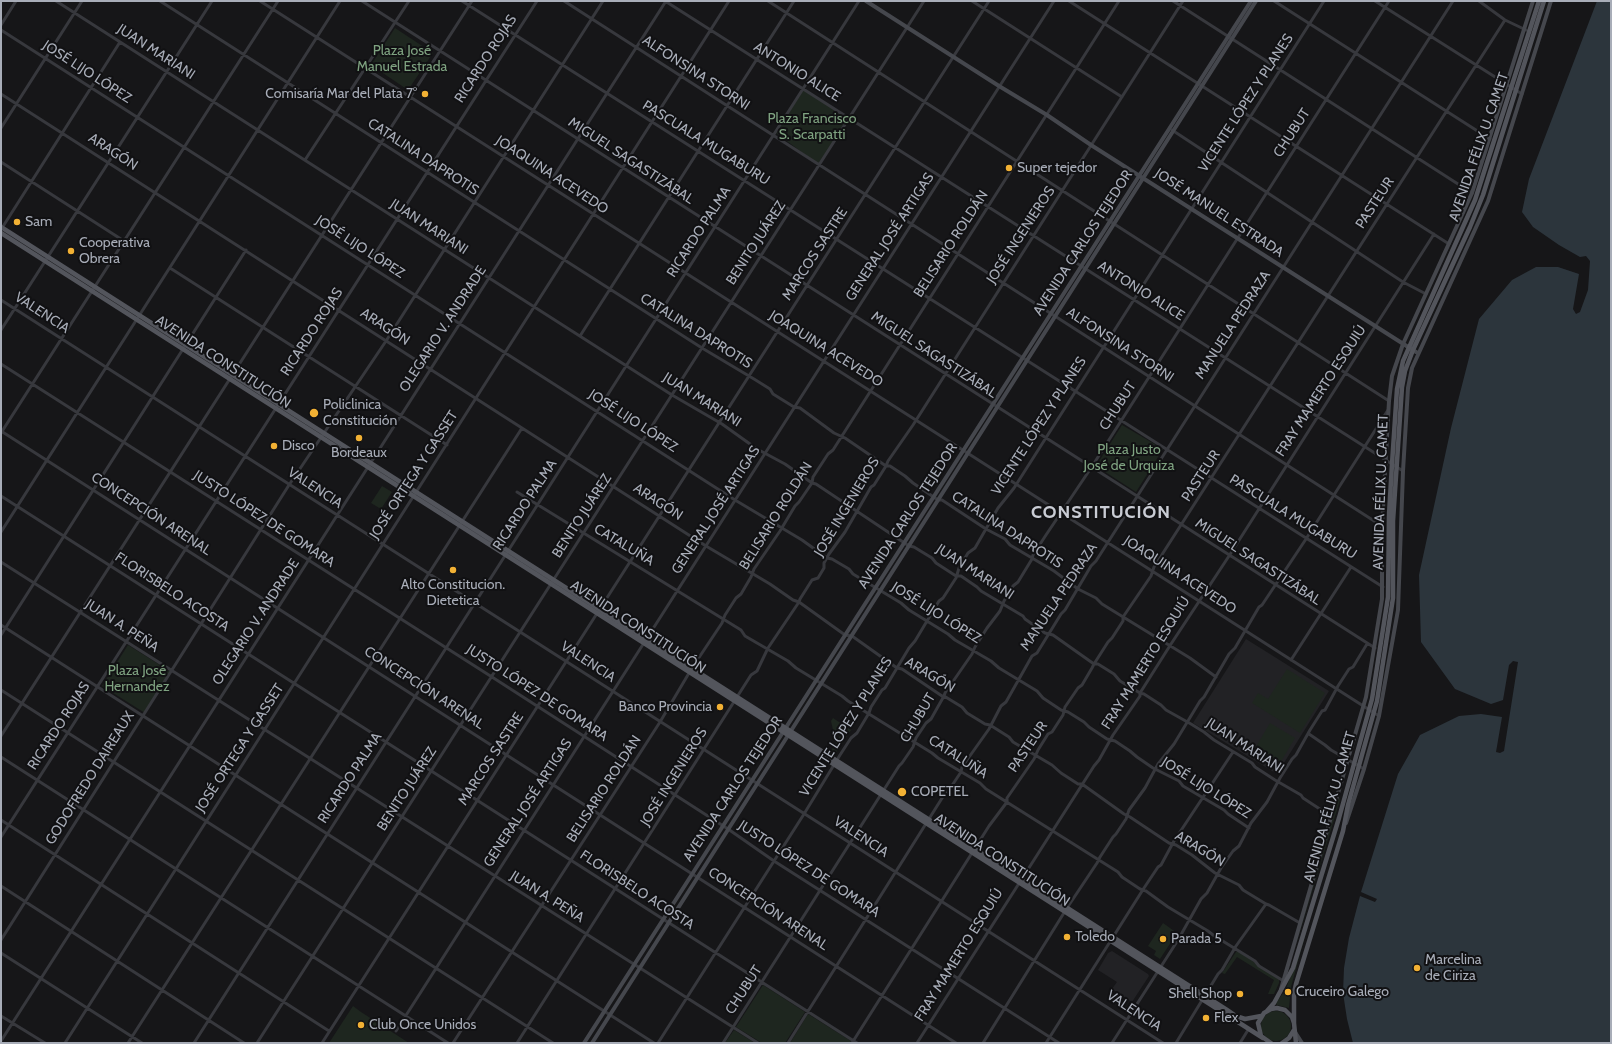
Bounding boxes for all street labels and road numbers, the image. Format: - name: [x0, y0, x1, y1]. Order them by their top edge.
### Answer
- street label: RICARDO ROJAS: [451, 12, 521, 106]
- street label: JUAN MARIANI: [114, 21, 198, 83]
- street label: VICENTE LÓPEZ Y PLANES: [1195, 31, 1297, 175]
- street label: ALFONSINA STORNI: [639, 32, 753, 114]
- street label: JOSÉ LIJO LÓPEZ: [39, 37, 135, 107]
- street label: ANTONIO ALICE: [750, 39, 844, 105]
- street label: AVENIDA FÉLIX U. CAMET: [1446, 70, 1512, 224]
- street label: PASCUALA MUGABURU: [639, 97, 773, 189]
- street label: CHUBUT: [1270, 106, 1314, 160]
- street label: MIGUEL SAGASTIZÁBAL: [565, 114, 697, 208]
- street label: CATALINA DAPROTIS: [364, 115, 482, 199]
- street label: ARAGÓN: [85, 130, 141, 174]
- street label: JOAQUINA ACEVEDO: [493, 132, 611, 218]
- street label: JOSÉ MANUEL ESTRADA: [1151, 165, 1287, 261]
- street label: AVENIDA CARLOS TEJEDOR: [1030, 167, 1136, 319]
- street label: GENERAL JOSÉ ARTIGAS: [842, 170, 938, 304]
- street label: PASTEUR: [1352, 174, 1398, 232]
- street label: RICARDO PALMA: [663, 183, 735, 281]
- street label: JOSÉ INGENIEROS: [983, 183, 1059, 287]
- street label: BELISARIO ROLDÁN: [910, 187, 992, 301]
- street label: JUAN MARIANI: [387, 196, 471, 258]
- street label: BENITO JUÁREZ: [723, 198, 789, 288]
- street label: MARCOS SASTRE: [779, 204, 851, 304]
- street label: JOSÉ LIJO LÓPEZ: [312, 212, 408, 282]
- street label: ANTONIO ALICE: [1094, 258, 1188, 324]
- street label: OLEGARIO V. ANDRADE: [396, 263, 490, 395]
- street label: MANUELA PEDRAZA: [1192, 268, 1274, 382]
- street label: RICARDO ROJAS: [277, 285, 347, 379]
- street label: VALENCIA: [11, 289, 73, 337]
- street label: CATALINA DAPROTIS: [637, 290, 755, 372]
- street label: ALFONSINA STORNI: [1063, 304, 1177, 386]
- street label: ARAGÓN: [357, 305, 413, 349]
- street label: JOAQUINA ACEVEDO: [766, 307, 886, 391]
- street label: MIGUEL SAGASTIZÁBAL: [868, 308, 1000, 402]
- street label: AVENIDA CONSTITUCIÓN: [152, 312, 294, 412]
- street label: FRAY MAMERTO ESQUIÚ: [1272, 322, 1370, 460]
- street label: VICENTE LÓPEZ Y PLANES: [988, 354, 1090, 498]
- street label: JUAN MARIANI: [660, 369, 744, 431]
- street label: CHUBUT: [1096, 379, 1140, 433]
- street label: JOSÉ LIJO LÓPEZ: [585, 386, 681, 456]
- street label: JOSÉ ORTEGA Y GASSET: [366, 408, 462, 542]
- street label: AVENIDA FÉLIX U. CAMET: [1370, 414, 1392, 570]
- street label: AVENIDA CARLOS TEJEDOR: [855, 440, 961, 592]
- street label: GENERAL JOSÉ ARTIGAS: [668, 443, 764, 577]
- street label: PASTEUR: [1178, 447, 1224, 505]
- street label: JOSÉ INGENIEROS: [811, 454, 883, 560]
- street label: RICARDO PALMA: [489, 456, 561, 554]
- street label: BELISARIO ROLDÁN: [736, 459, 816, 573]
- street label: VALENCIA: [284, 464, 346, 512]
- street label: JUSTO LÓPEZ DE GOMARA: [190, 467, 338, 571]
- street label: CONCEPCIÓN ARENAL: [88, 469, 214, 559]
- street label: BENITO JUÁREZ: [549, 471, 615, 561]
- street label: PASCUALA MUGABURU: [1226, 471, 1360, 563]
- street label: ARAGÓN: [630, 480, 686, 524]
- street label: CATALINA DAPROTIS: [948, 488, 1066, 572]
- street label: MIGUEL SAGASTIZÁBAL: [1192, 515, 1324, 609]
- street label: CATALUÑA: [591, 520, 657, 570]
- street label: JOAQUINA ACEVEDO: [1121, 532, 1239, 618]
- street label: MANUELA PEDRAZA: [1017, 540, 1101, 654]
- street label: JUAN MARIANI: [933, 541, 1017, 603]
- street label: FLORISBELO ACOSTA: [112, 549, 232, 635]
- street label: OLEGARIO V. ANDRADE: [209, 556, 303, 688]
- street label: AVENIDA CONSTITUCIÓN: [567, 577, 709, 677]
- street label: JOSÉ LIJO LÓPEZ: [888, 579, 984, 647]
- street label: FRAY MAMERTO ESQUIÚ: [1098, 593, 1194, 733]
- street label: JUAN A. PEÑA: [82, 596, 162, 656]
- street label: VALENCIA: [557, 638, 619, 686]
- street label: JUSTO LÓPEZ DE GOMARA: [463, 641, 611, 745]
- street label: CONCEPCIÓN ARENAL: [361, 643, 487, 733]
- street label: ARAGÓN: [902, 653, 958, 697]
- street label: VICENTE LÓPEZ Y PLANES: [796, 654, 896, 800]
- street label: RICARDO ROJAS: [24, 679, 94, 773]
- street label: JOSÉ ORTEGA Y GASSET: [192, 681, 288, 815]
- street label: CHUBUT: [897, 690, 939, 746]
- street label: GODOFREDO DAIREAUX: [42, 708, 138, 848]
- street label: MARCOS SASTRE: [455, 709, 527, 809]
- street label: AVENIDA CARLOS TEJEDOR: [680, 713, 786, 865]
- street label: JUAN MARIANI: [1203, 715, 1287, 777]
- street label: PASTEUR: [1005, 718, 1051, 776]
- street label: JOSÉ INGENIEROS: [637, 725, 711, 829]
- street label: RICARDO PALMA: [314, 729, 386, 827]
- street label: AVENIDA FÉLIX U. CAMET: [1300, 730, 1360, 884]
- street label: BELISARIO ROLDÁN: [563, 732, 645, 846]
- street label: CATALUÑA: [925, 732, 991, 782]
- street label: GENERAL JOSÉ ARTIGAS: [480, 736, 576, 870]
- street label: BENITO JUÁREZ: [374, 744, 440, 834]
- street label: JOSÉ LIJO LÓPEZ: [1158, 754, 1254, 822]
- street label: AVENIDA CONSTITUCIÓN: [931, 810, 1073, 910]
- street label: VALENCIA: [830, 813, 892, 861]
- street label: JUSTO LÓPEZ DE GOMARA: [735, 817, 883, 921]
- street label: ARAGÓN: [1172, 827, 1228, 871]
- street label: FLORISBELO ACOSTA: [577, 847, 697, 933]
- street label: CONCEPCIÓN ARENAL: [705, 864, 831, 954]
- street label: JUAN A. PEÑA: [507, 868, 587, 926]
- street label: FRAY MAMERTO ESQUIÚ: [911, 885, 1007, 1025]
- street label: CHUBUT: [722, 963, 766, 1017]
- street label: VALENCIA: [1103, 987, 1165, 1035]

